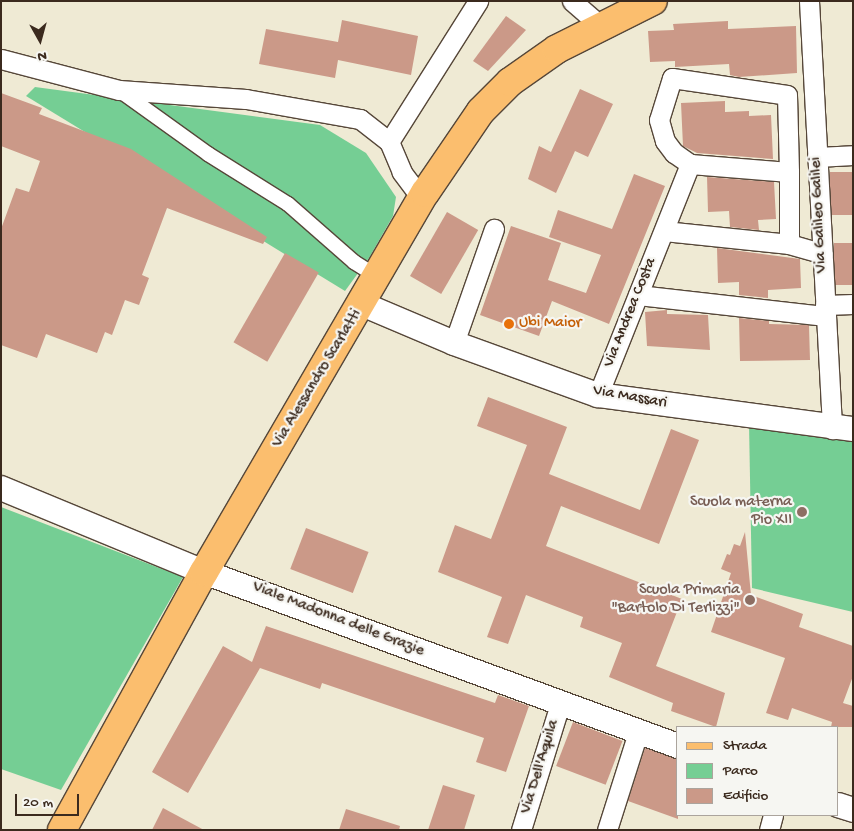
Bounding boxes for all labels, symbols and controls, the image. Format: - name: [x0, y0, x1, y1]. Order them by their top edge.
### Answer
- north arrow: [15, 15, 65, 65]
- text: N: [36, 46, 47, 64]
- street label: Via Galileo Galilei: [807, 157, 833, 273]
- street label: Via Andrea Costa: [600, 255, 662, 371]
- street label: Via Alessandro Scarlatti: [269, 306, 367, 452]
- place label: Ubi Maior: [519, 314, 581, 334]
- marker: Ubi Maior: [503, 318, 515, 330]
- street label: Via Massari: [591, 382, 669, 414]
- place label: Scuola materna Pio XII: [690, 493, 792, 531]
- marker: Scuola materna Pio XII: [796, 506, 808, 518]
- street label: Viale Madonna delle Grazie: [249, 578, 427, 662]
- place label: Scuola Primaria "Bartolo Di Terlizzi": [611, 581, 740, 619]
- marker: Scuola Primaria "Bartolo Di Terlizzi": [744, 594, 756, 606]
- street label: Via Dell'Aquila: [518, 718, 564, 816]
- legend: [676, 726, 839, 816]
- text: Strada: [723, 737, 767, 755]
- text: Parco: [723, 762, 758, 780]
- scale bar: [18, 784, 81, 816]
- text: Edificio: [723, 787, 768, 805]
- text: 20 m: [23, 794, 53, 812]

